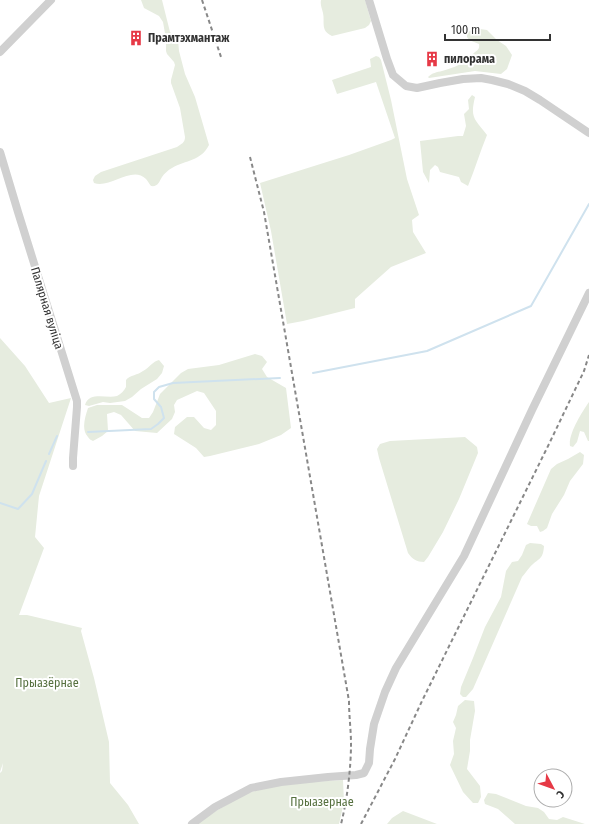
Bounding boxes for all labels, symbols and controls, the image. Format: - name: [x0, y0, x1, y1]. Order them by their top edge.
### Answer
- scale bar: [445, 16, 550, 42]
- text: 100 m: [451, 23, 480, 37]
- building icon: Прамтэхмантаж: [127, 29, 145, 47]
- place label: Прамтэхмантаж: [148, 31, 230, 45]
- building icon: пилорама: [423, 50, 441, 68]
- place label: пилорама: [444, 52, 495, 66]
- street label: Палярная вуліца: [28, 265, 66, 351]
- park label: Прыазёрнае: [15, 676, 79, 690]
- north arrow: [533, 768, 573, 808]
- text: С: [553, 788, 567, 801]
- park label: Прыазернае: [290, 795, 354, 809]

